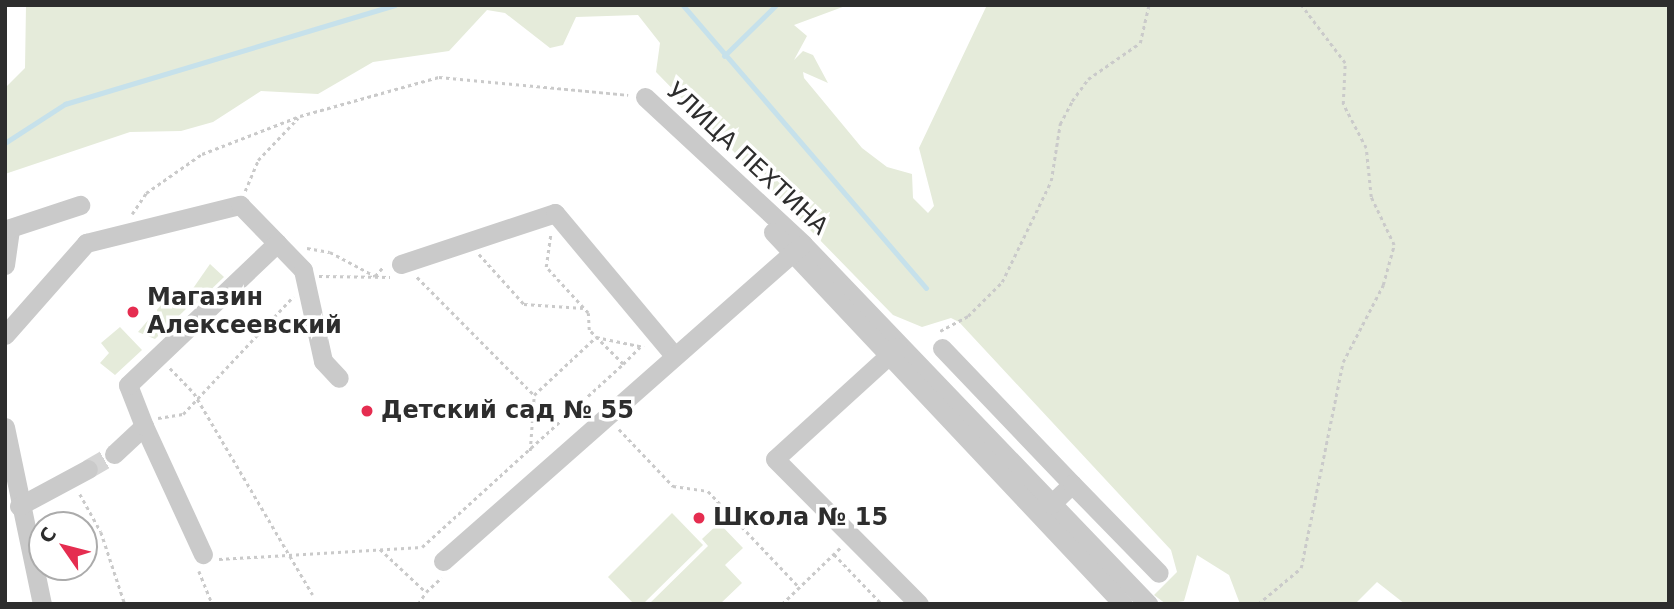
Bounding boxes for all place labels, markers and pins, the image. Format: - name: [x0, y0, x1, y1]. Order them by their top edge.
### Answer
- place label: Магазин Алексеевский: [147, 284, 342, 340]
- marker: Магазин Алексеевский: [125, 304, 141, 320]
- place label: Детский сад № 55: [381, 397, 634, 425]
- marker: Детский сад № 55: [359, 403, 375, 419]
- place label: Школа № 15: [713, 504, 888, 532]
- marker: Школа № 15: [691, 510, 707, 526]

